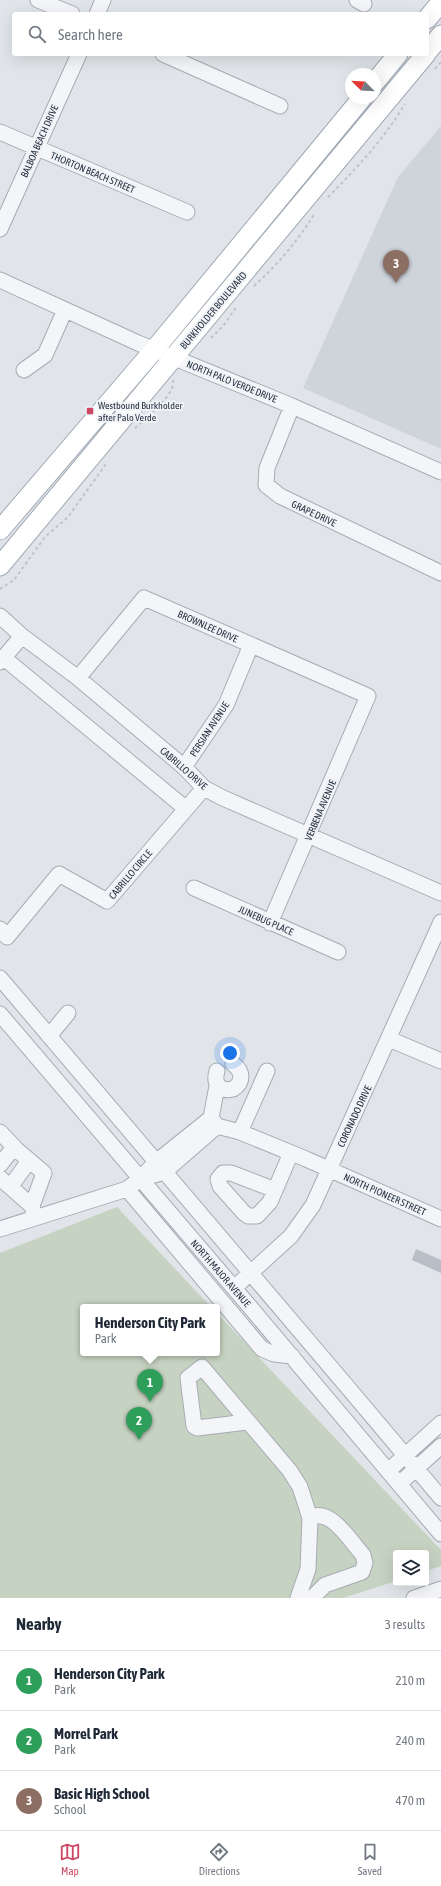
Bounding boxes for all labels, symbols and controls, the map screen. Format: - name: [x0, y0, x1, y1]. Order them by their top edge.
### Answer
- search box: [12, 12, 429, 56]
- icon: search: [26, 23, 48, 45]
- text: Search here: [58, 26, 123, 43]
- north arrow: [345, 68, 381, 104]
- street label: BALBOA BEACH DRIVE: [19, 103, 61, 179]
- street label: THORTON BEACH STREET: [49, 150, 137, 195]
- pin: 3: [383, 250, 409, 283]
- street label: BURKHOLDER BOULEVARD: [178, 269, 249, 351]
- street label: NORTH PALO VERDE DRIVE: [185, 358, 279, 405]
- place label: Westbound Burkholder after Palo Verde: [98, 400, 183, 423]
- marker: Westbound Burkholder after Palo Verde: [85, 406, 95, 416]
- street label: GRAPE DRIVE: [290, 498, 339, 529]
- street label: BROWNLEE DRIVE: [176, 608, 240, 645]
- street label: PERSIAN AVENUE: [188, 699, 232, 759]
- street label: CABRILLO DRIVE: [158, 745, 210, 792]
- street label: VERBENA AVENUE: [303, 777, 339, 842]
- street label: CABRILLO CIRCLE: [107, 847, 155, 901]
- street label: JUNEBUG PLACE: [237, 903, 296, 938]
- your location: [220, 1043, 240, 1063]
- street label: CORONADO DRIVE: [335, 1083, 374, 1149]
- street label: NORTH PIONEER STREET: [342, 1171, 428, 1218]
- street label: NORTH MAJOR AVENUE: [189, 1238, 253, 1310]
- popup: [80, 1304, 220, 1356]
- text: Henderson City Park: [95, 1314, 205, 1331]
- text: Park: [95, 1331, 116, 1346]
- pin: 1: [137, 1369, 163, 1402]
- pin: 2: [126, 1407, 152, 1440]
- map controls: [393, 1550, 429, 1586]
- button: layers: [393, 1550, 429, 1586]
- text: Nearby: [16, 1614, 62, 1634]
- text: 3 results: [385, 1617, 425, 1632]
- text: Henderson City Park: [54, 1665, 165, 1682]
- text: 1: [26, 1673, 32, 1688]
- text: 210 m: [396, 1673, 425, 1688]
- text: Park: [54, 1682, 76, 1697]
- text: Morrel Park: [54, 1725, 118, 1742]
- text: 2: [26, 1733, 32, 1748]
- text: 240 m: [396, 1733, 425, 1748]
- text: Park: [54, 1742, 76, 1757]
- text: Basic High School: [54, 1785, 150, 1802]
- text: 3: [26, 1793, 32, 1808]
- text: 470 m: [396, 1793, 425, 1808]
- text: School: [54, 1802, 86, 1817]
- tab: Map: [59, 1841, 81, 1877]
- tab: Directions: [199, 1841, 240, 1877]
- tab: Saved: [358, 1841, 382, 1877]

